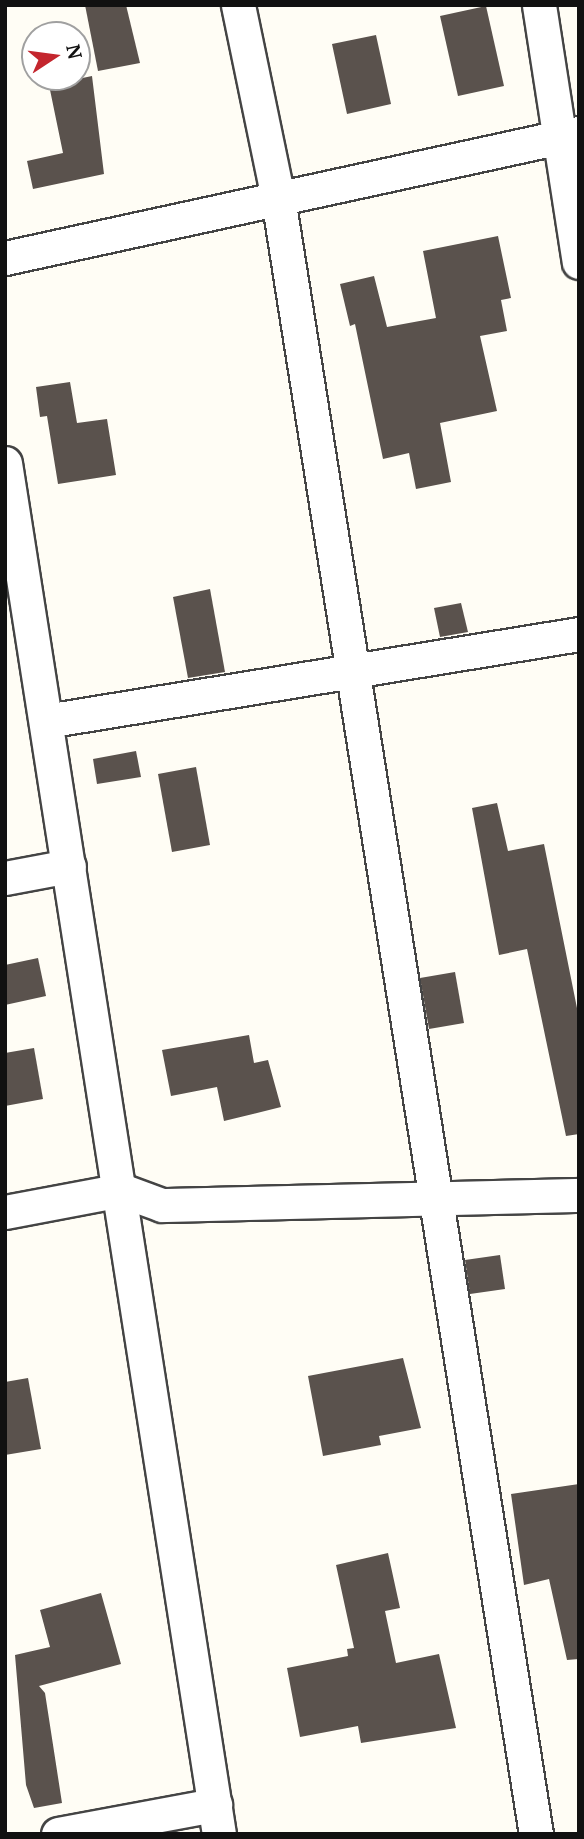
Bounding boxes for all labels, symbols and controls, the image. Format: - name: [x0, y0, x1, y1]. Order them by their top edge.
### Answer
- north arrow: [21, 21, 91, 91]
- text: N: [61, 42, 89, 61]

